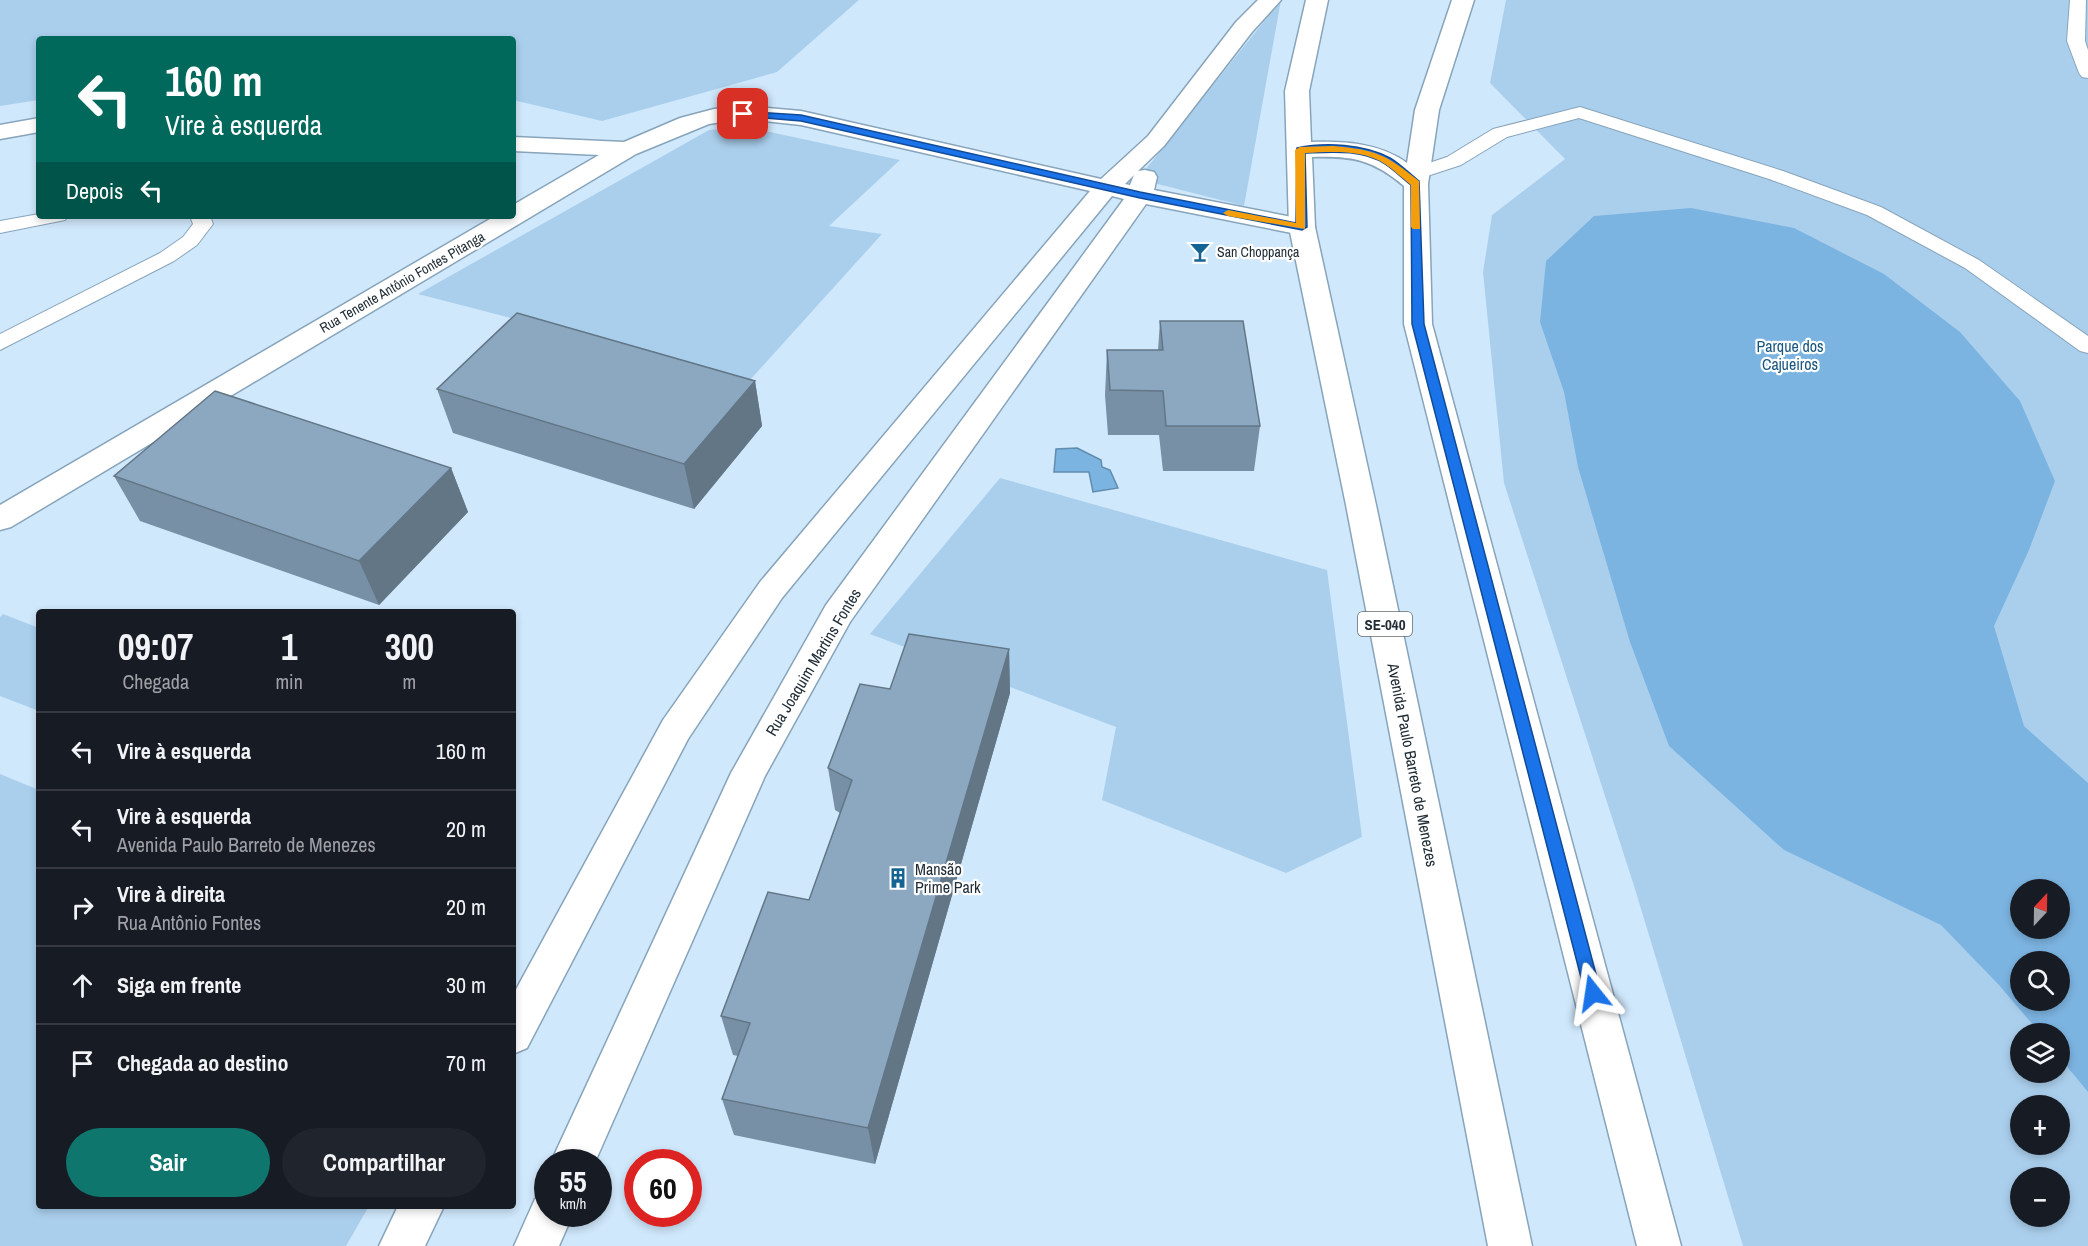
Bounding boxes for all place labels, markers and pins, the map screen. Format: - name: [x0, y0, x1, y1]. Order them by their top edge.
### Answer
- pin: [717, 88, 768, 139]
- bar icon: San Choppança: [1188, 240, 1212, 264]
- place label: San Choppança: [1217, 243, 1300, 261]
- place label: Mansão Prime Park: [915, 858, 981, 898]
- building icon: Mansão Prime Park: [886, 866, 910, 890]

